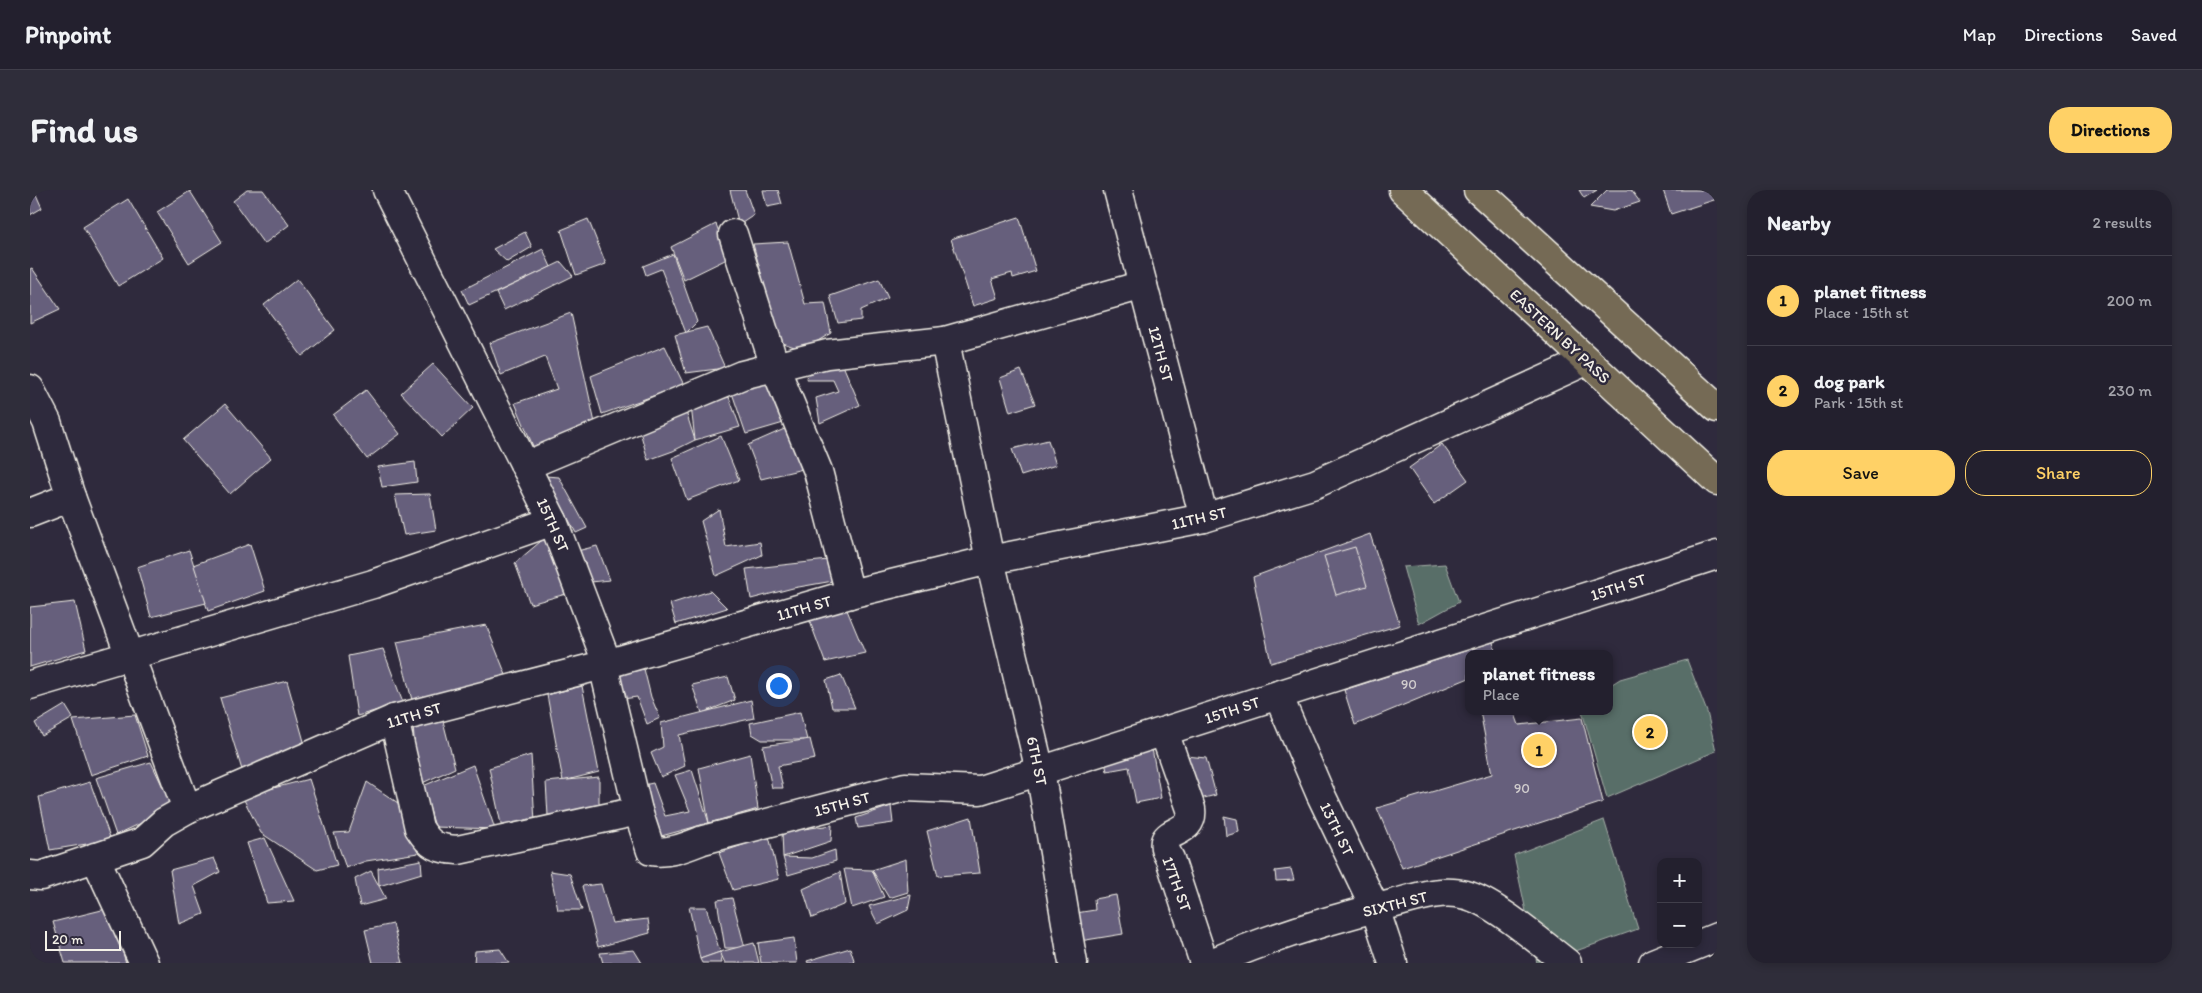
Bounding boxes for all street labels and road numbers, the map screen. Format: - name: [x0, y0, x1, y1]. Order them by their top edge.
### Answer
- street label: EASTERN BY PASS: [1506, 285, 1614, 387]
- street label: 12TH ST: [1144, 324, 1178, 384]
- street label: 15TH ST: [533, 495, 573, 555]
- street label: 11TH ST: [1169, 502, 1229, 534]
- street label: 15TH ST: [1588, 569, 1648, 605]
- street label: 11TH ST: [774, 591, 834, 625]
- street label: 15TH ST: [1202, 692, 1262, 728]
- street label: 11TH ST: [384, 698, 444, 732]
- street label: 6TH ST: [1023, 735, 1052, 787]
- street label: 15TH ST: [812, 787, 872, 821]
- street label: 13TH ST: [1316, 799, 1358, 859]
- street label: 17TH ST: [1158, 854, 1196, 914]
- street label: SIXTH ST: [1361, 887, 1430, 921]

